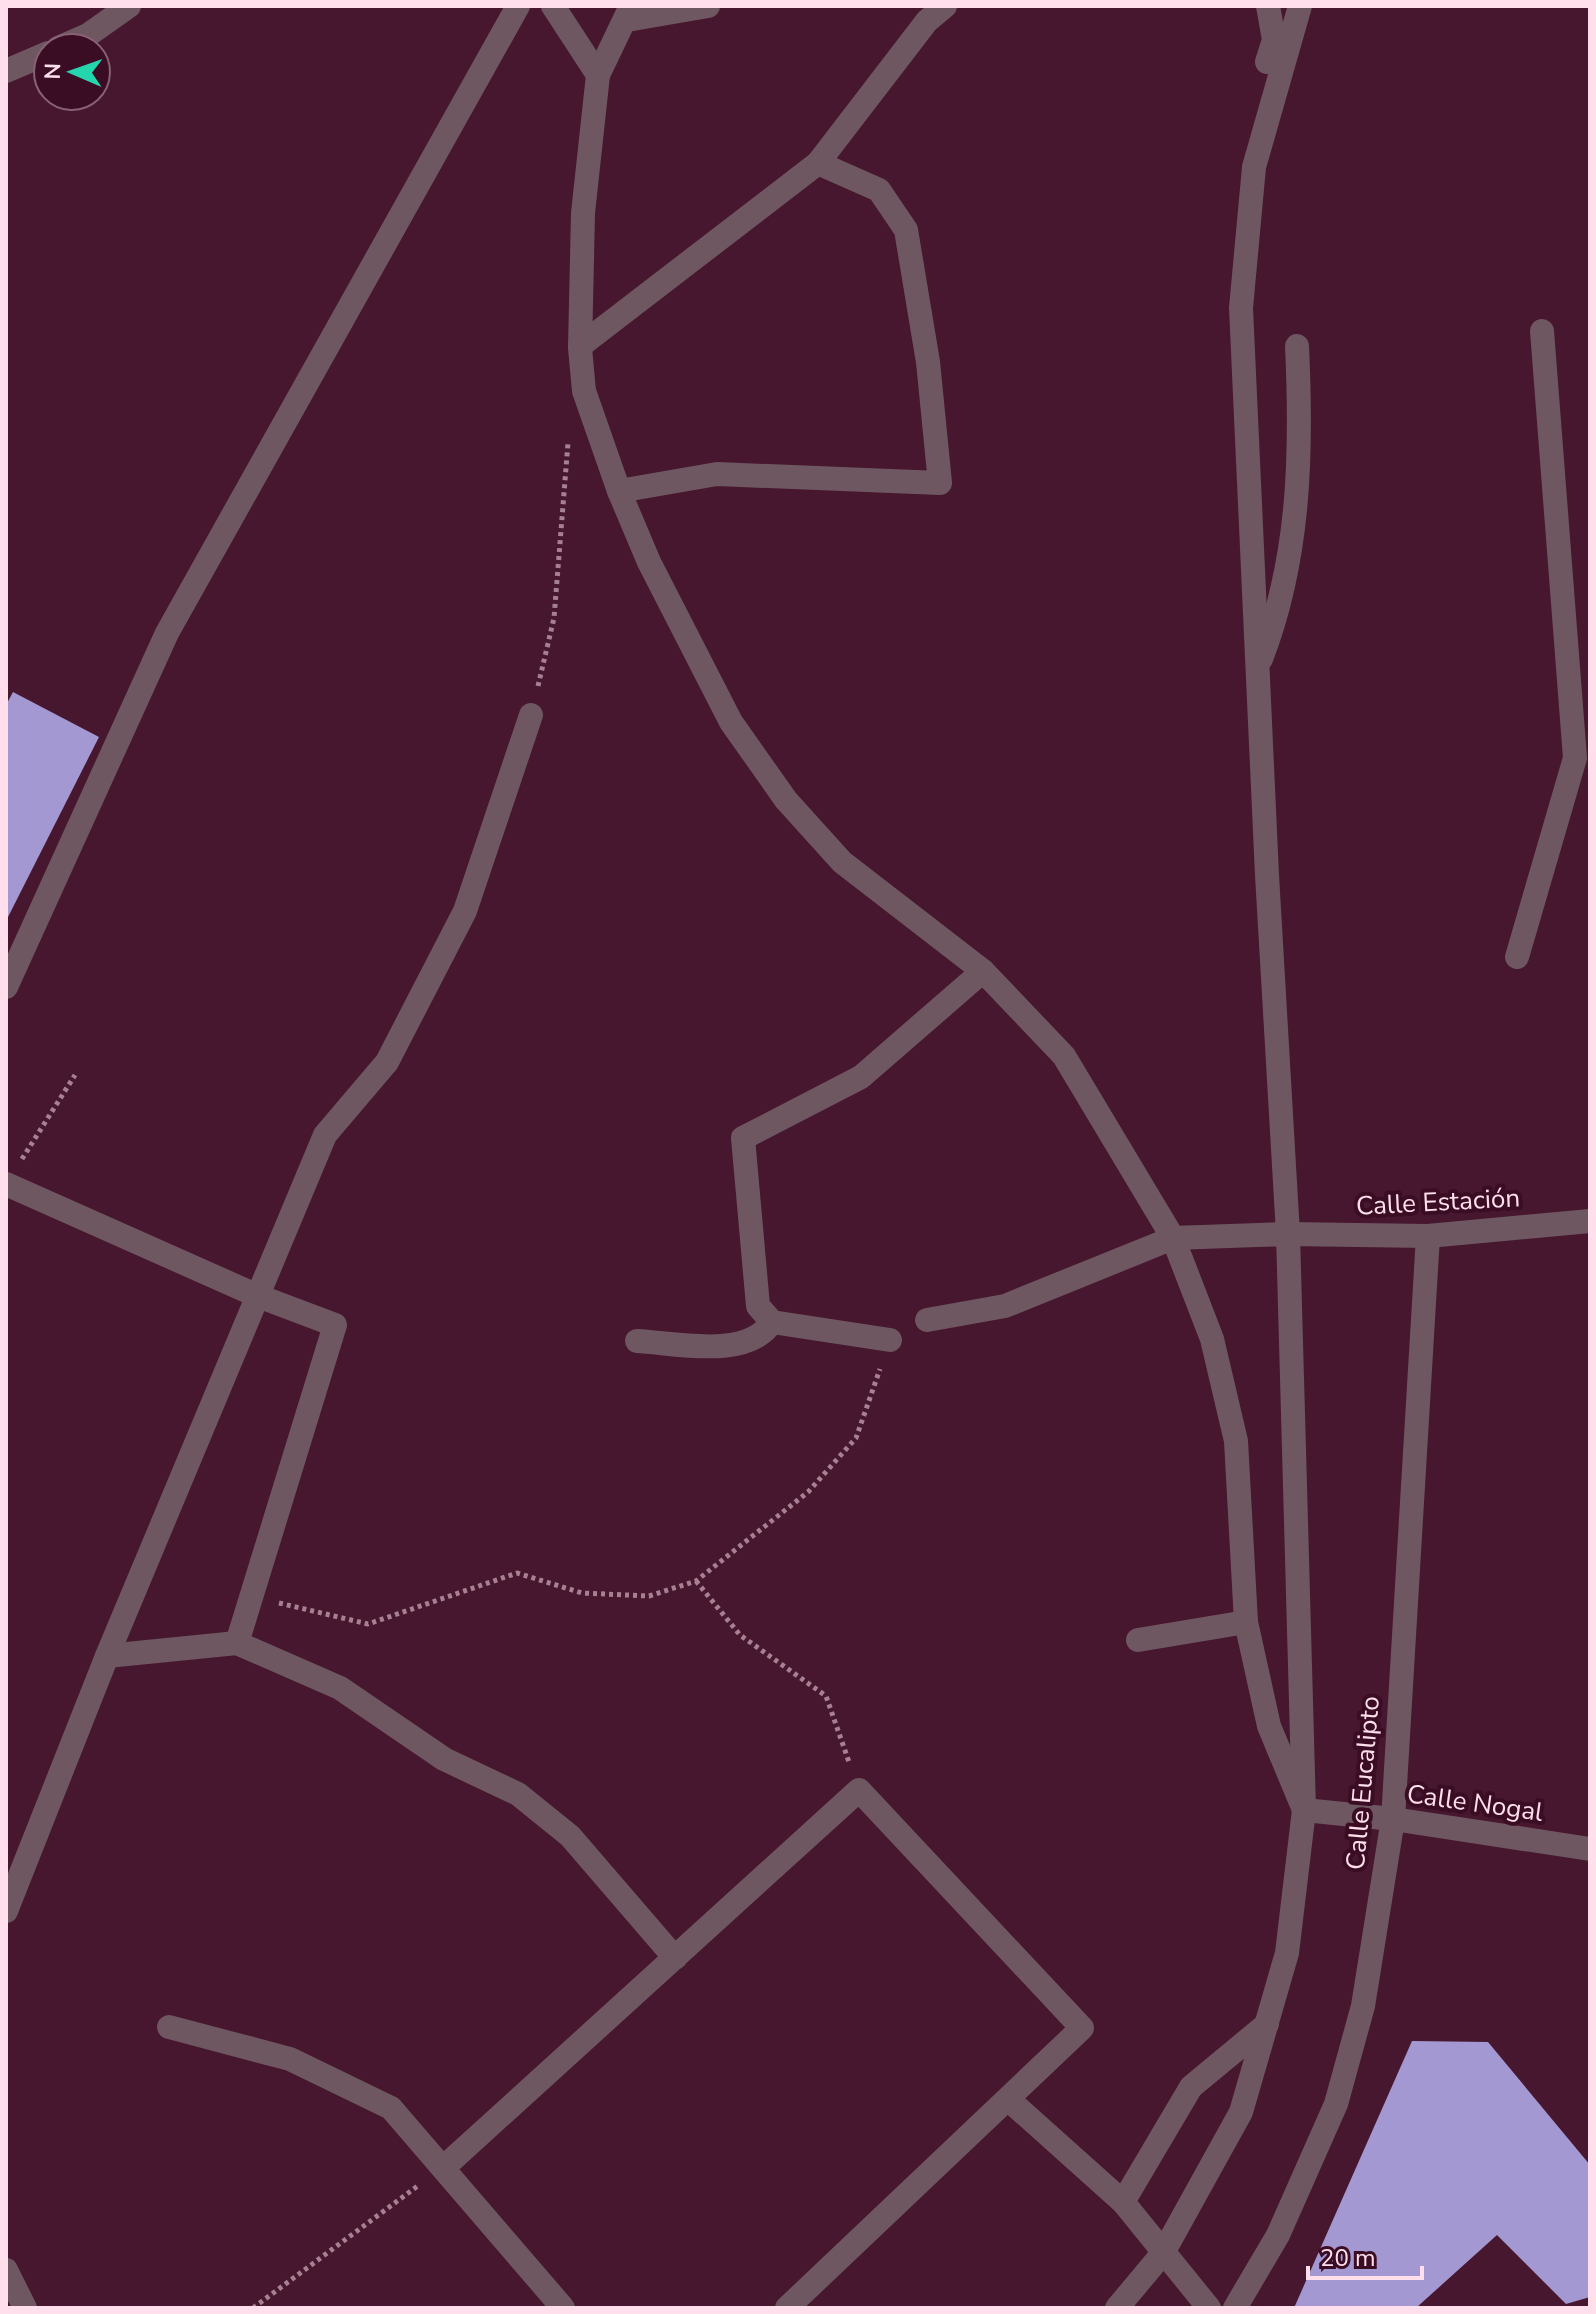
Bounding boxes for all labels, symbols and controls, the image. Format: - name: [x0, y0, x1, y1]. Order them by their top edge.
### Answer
- north arrow: [32, 32, 112, 112]
- text: N: [38, 63, 68, 80]
- street label: Calle Estación: [1355, 1180, 1521, 1224]
- street label: Calle Eucalipto: [1338, 1695, 1388, 1871]
- street label: Calle Nogal: [1405, 1776, 1546, 1830]
- scale bar: [1308, 2230, 1422, 2280]
- text: 20 m: [1320, 2242, 1376, 2274]

